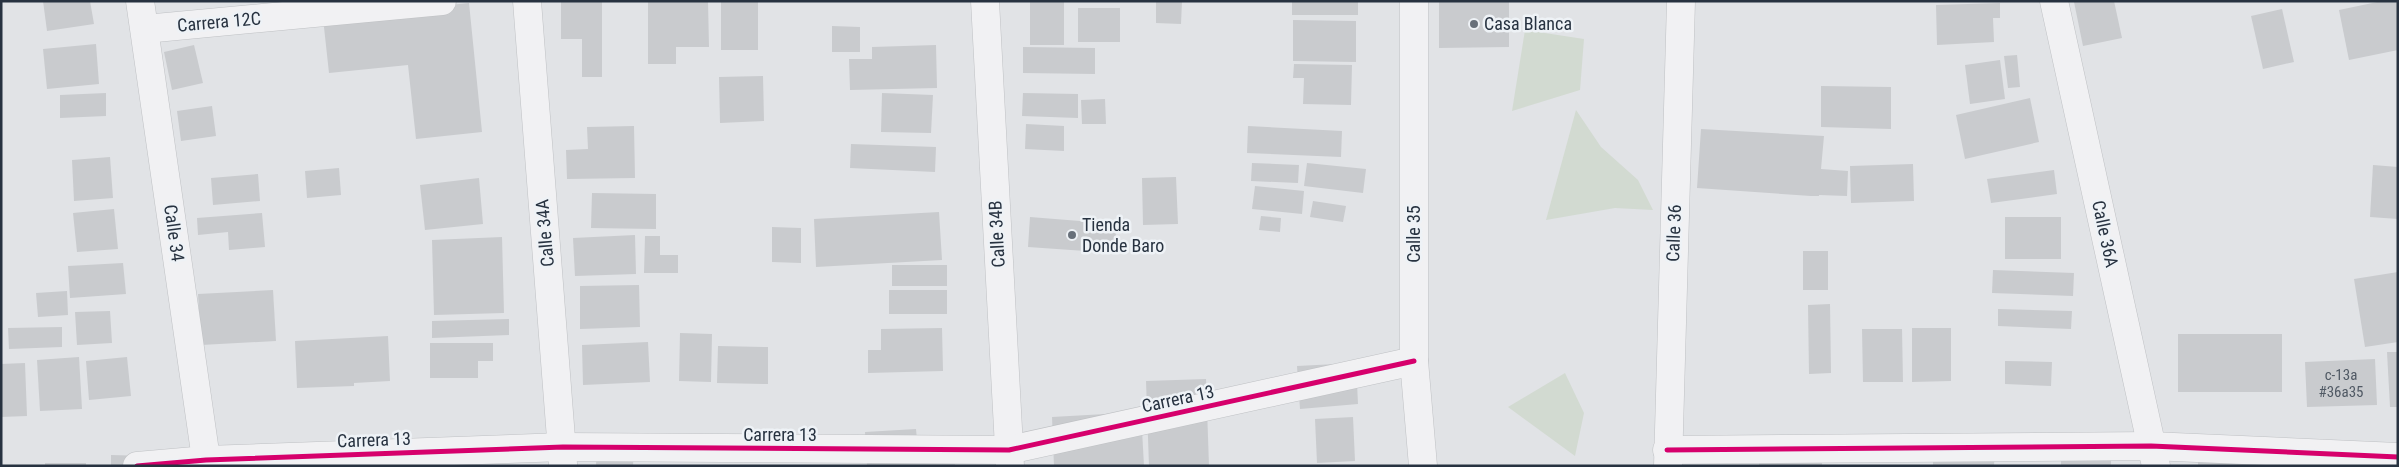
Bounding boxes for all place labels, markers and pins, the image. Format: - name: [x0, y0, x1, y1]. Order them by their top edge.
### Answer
- place label: Casa Blanca: [1484, 13, 1572, 34]
- marker: Casa Blanca: [1468, 18, 1480, 30]
- place label: Tienda Donde Baro: [1082, 214, 1164, 256]
- marker: Tienda Donde Baro: [1066, 229, 1078, 241]

